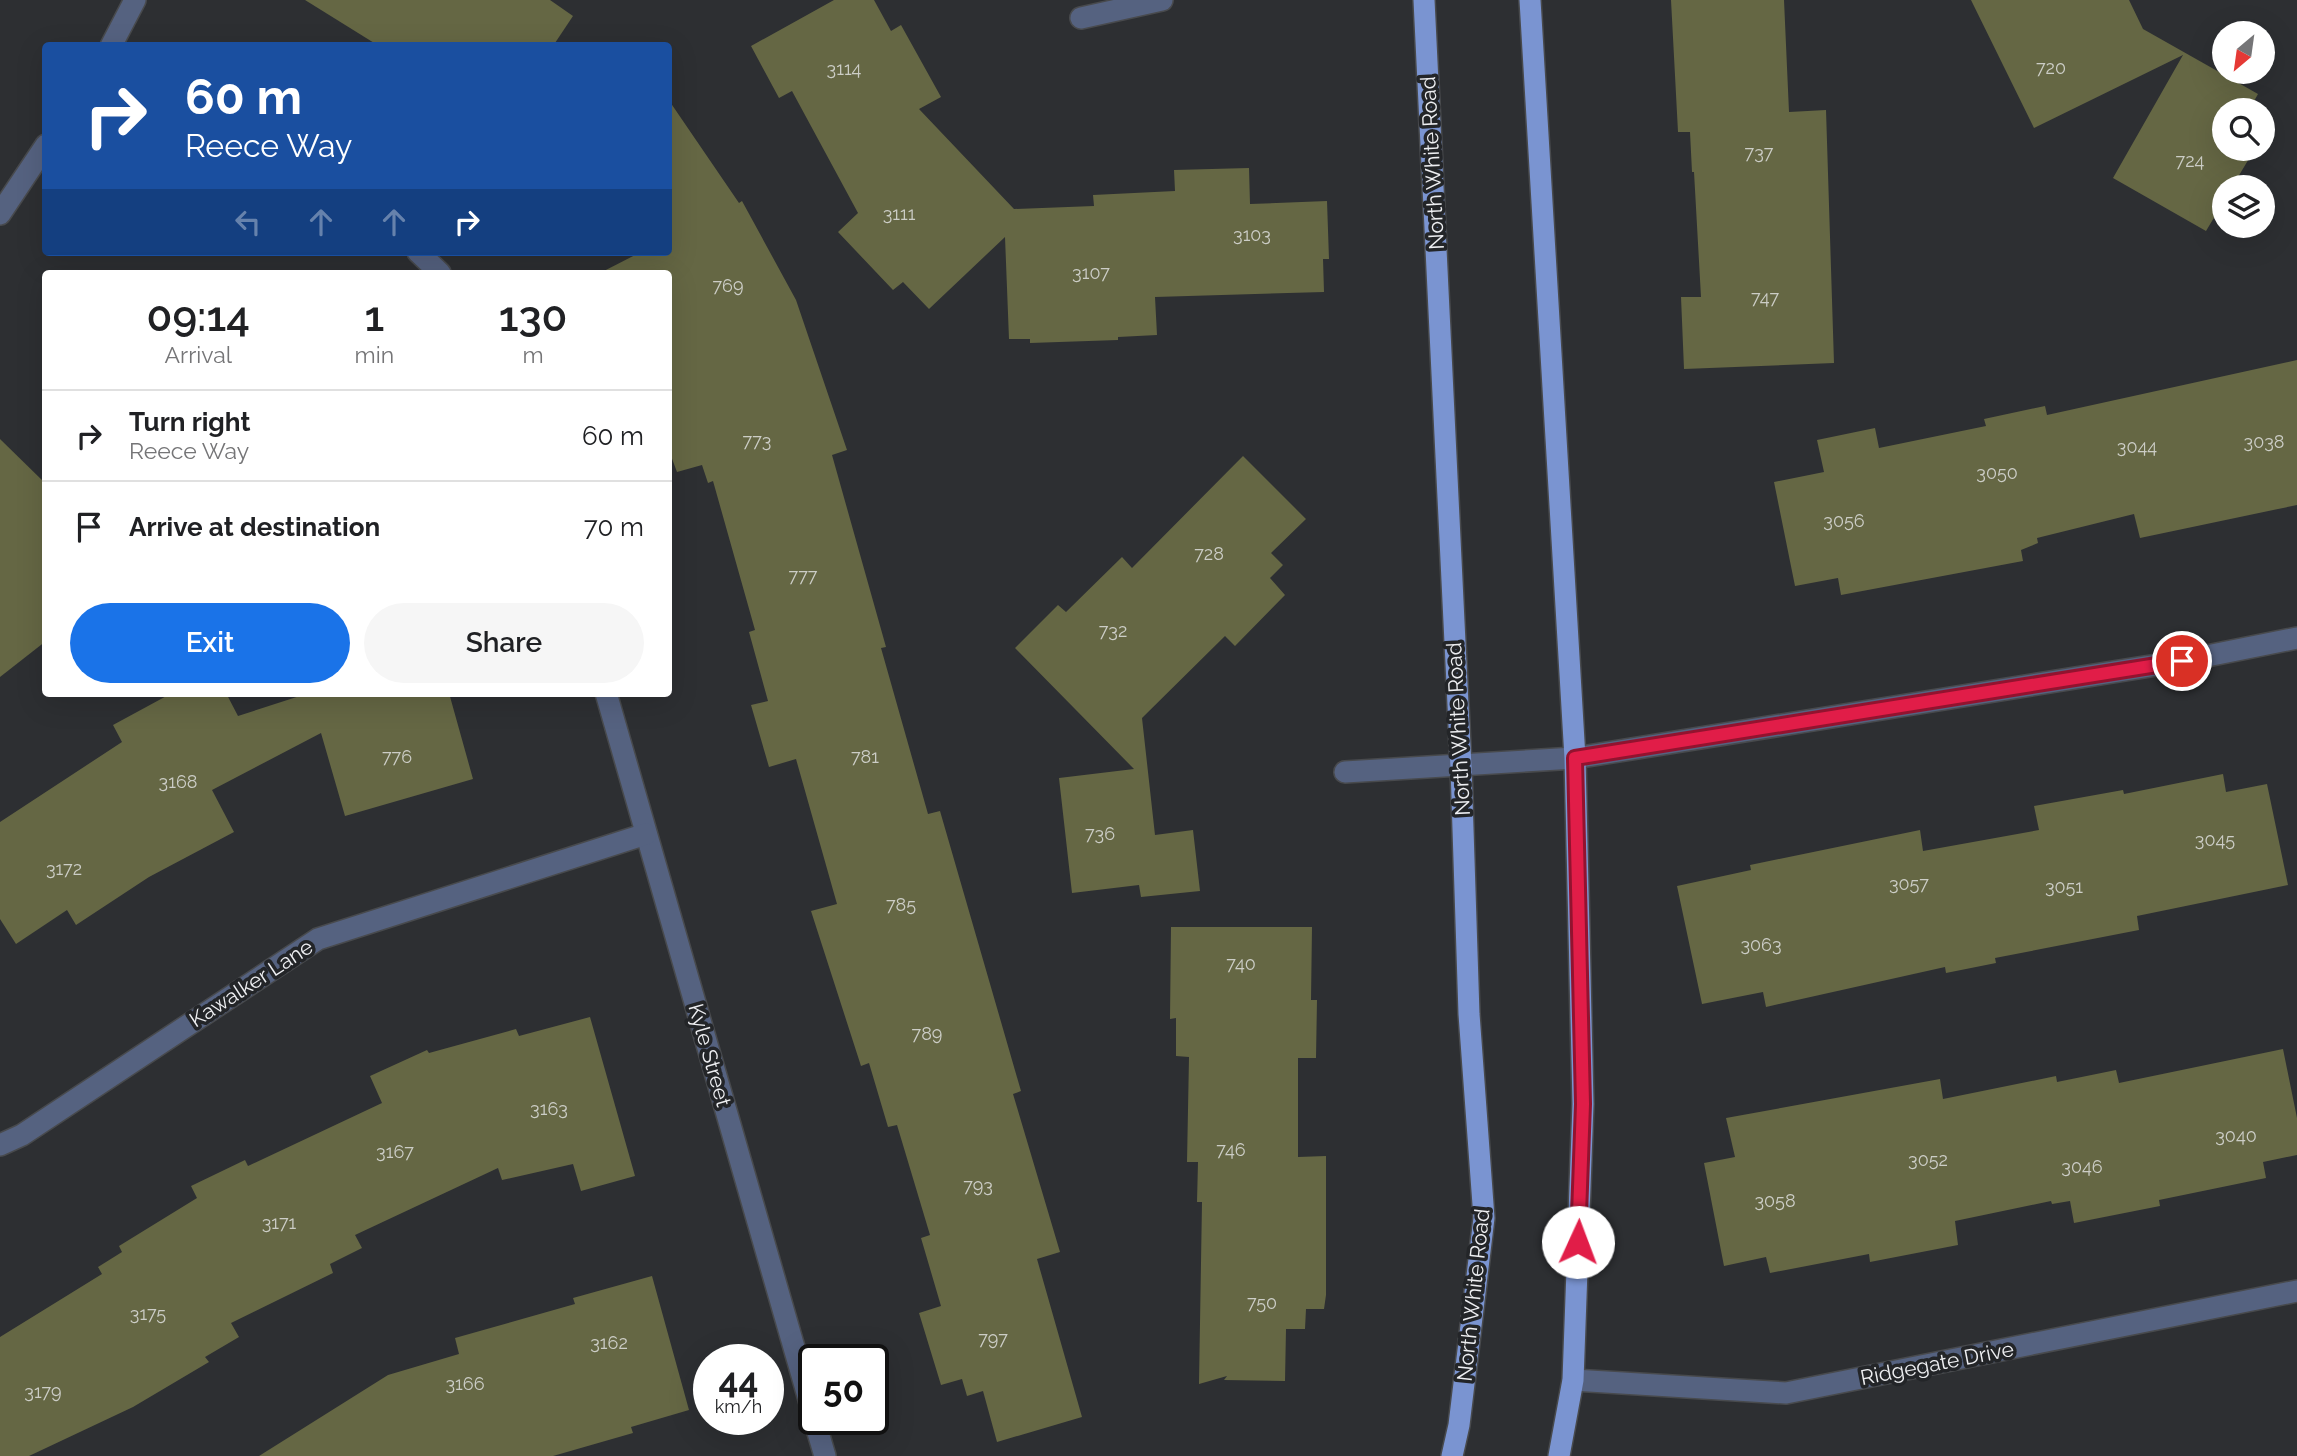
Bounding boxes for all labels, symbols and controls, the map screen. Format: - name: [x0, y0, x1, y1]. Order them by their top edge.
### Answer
- north arrow: [2212, 21, 2275, 84]
- map controls: [2212, 21, 2275, 238]
- house number: 720: [2036, 57, 2066, 78]
- house number: 3114: [827, 58, 862, 79]
- text: 60 m: [185, 68, 302, 125]
- icon: right: [70, 70, 161, 161]
- street label: North White Road: [1415, 76, 1449, 250]
- button: search: [2212, 98, 2275, 161]
- text: Reece Way: [185, 127, 352, 164]
- house number: 737: [1745, 142, 1774, 163]
- house number: 724: [2176, 150, 2205, 171]
- button: layers: [2212, 175, 2275, 238]
- icon: left: [229, 203, 267, 241]
- icon: ahead: [302, 203, 340, 241]
- icon: ahead: [375, 203, 413, 241]
- icon: right: [448, 203, 486, 241]
- house number: 3111: [883, 203, 916, 224]
- house number: 3103: [1233, 224, 1271, 245]
- house number: 3107: [1072, 262, 1110, 283]
- house number: 769: [712, 275, 744, 296]
- house number: 747: [1751, 287, 1779, 308]
- text: 09:14: [147, 292, 250, 341]
- text: 1: [364, 292, 384, 341]
- text: 130: [499, 292, 567, 341]
- text: Arrival: [165, 341, 232, 368]
- text: min: [355, 341, 394, 368]
- text: m: [522, 341, 544, 368]
- text: Turn right: [129, 407, 250, 437]
- icon: right: [70, 417, 108, 455]
- text: 60 m: [582, 421, 644, 451]
- house number: 773: [743, 430, 771, 451]
- house number: 3038: [2244, 431, 2284, 452]
- house number: 3044: [2117, 436, 2157, 457]
- text: Reece Way: [129, 437, 249, 464]
- house number: 3050: [1976, 462, 2018, 483]
- icon: arrive: [70, 508, 108, 546]
- house number: 3056: [1823, 510, 1865, 531]
- text: Arrive at destination: [129, 512, 380, 542]
- text: 70 m: [584, 512, 644, 542]
- house number: 728: [1194, 543, 1224, 564]
- house number: 777: [789, 565, 818, 586]
- button: Exit: [70, 603, 350, 683]
- button: Share: [364, 603, 644, 683]
- house number: 732: [1099, 620, 1127, 641]
- pin: [2152, 631, 2212, 691]
- street label: North White Road: [1441, 642, 1475, 816]
- icon: arrive: [2163, 642, 2201, 680]
- house number: 776: [382, 746, 412, 767]
- house number: 781: [851, 746, 879, 767]
- house number: 3168: [159, 771, 197, 792]
- house number: 736: [1085, 823, 1115, 844]
- house number: 3045: [2195, 829, 2235, 850]
- house number: 3172: [46, 858, 82, 879]
- house number: 3057: [1889, 873, 1929, 894]
- house number: 3051: [2045, 876, 2083, 897]
- house number: 785: [886, 894, 916, 915]
- street label: Kawalker Lane: [185, 934, 317, 1032]
- house number: 3063: [1740, 934, 1782, 955]
- house number: 740: [1226, 953, 1256, 974]
- street label: Kyle Street: [683, 1001, 737, 1109]
- house number: 789: [912, 1023, 942, 1044]
- house number: 3163: [530, 1098, 568, 1119]
- house number: 3040: [2215, 1125, 2257, 1146]
- house number: 746: [1216, 1139, 1246, 1160]
- house number: 3167: [376, 1141, 414, 1162]
- house number: 3052: [1908, 1149, 1948, 1170]
- house number: 3046: [2061, 1156, 2103, 1177]
- house number: 793: [963, 1175, 993, 1196]
- house number: 3058: [1754, 1190, 1796, 1211]
- position arrow: [1541, 1205, 1615, 1279]
- street label: North White Road: [1452, 1207, 1494, 1383]
- house number: 3171: [262, 1212, 297, 1233]
- house number: 750: [1247, 1292, 1277, 1313]
- house number: 3175: [130, 1303, 166, 1324]
- house number: 797: [978, 1328, 1008, 1349]
- house number: 3162: [590, 1332, 628, 1353]
- street label: Ridgegate Drive: [1858, 1336, 2016, 1390]
- speed limit sign: 50: [798, 1344, 889, 1435]
- text: 44: [719, 1360, 758, 1401]
- house number: 3166: [445, 1373, 485, 1394]
- house number: 3179: [24, 1381, 62, 1402]
- text: km/h: [715, 1396, 762, 1417]

